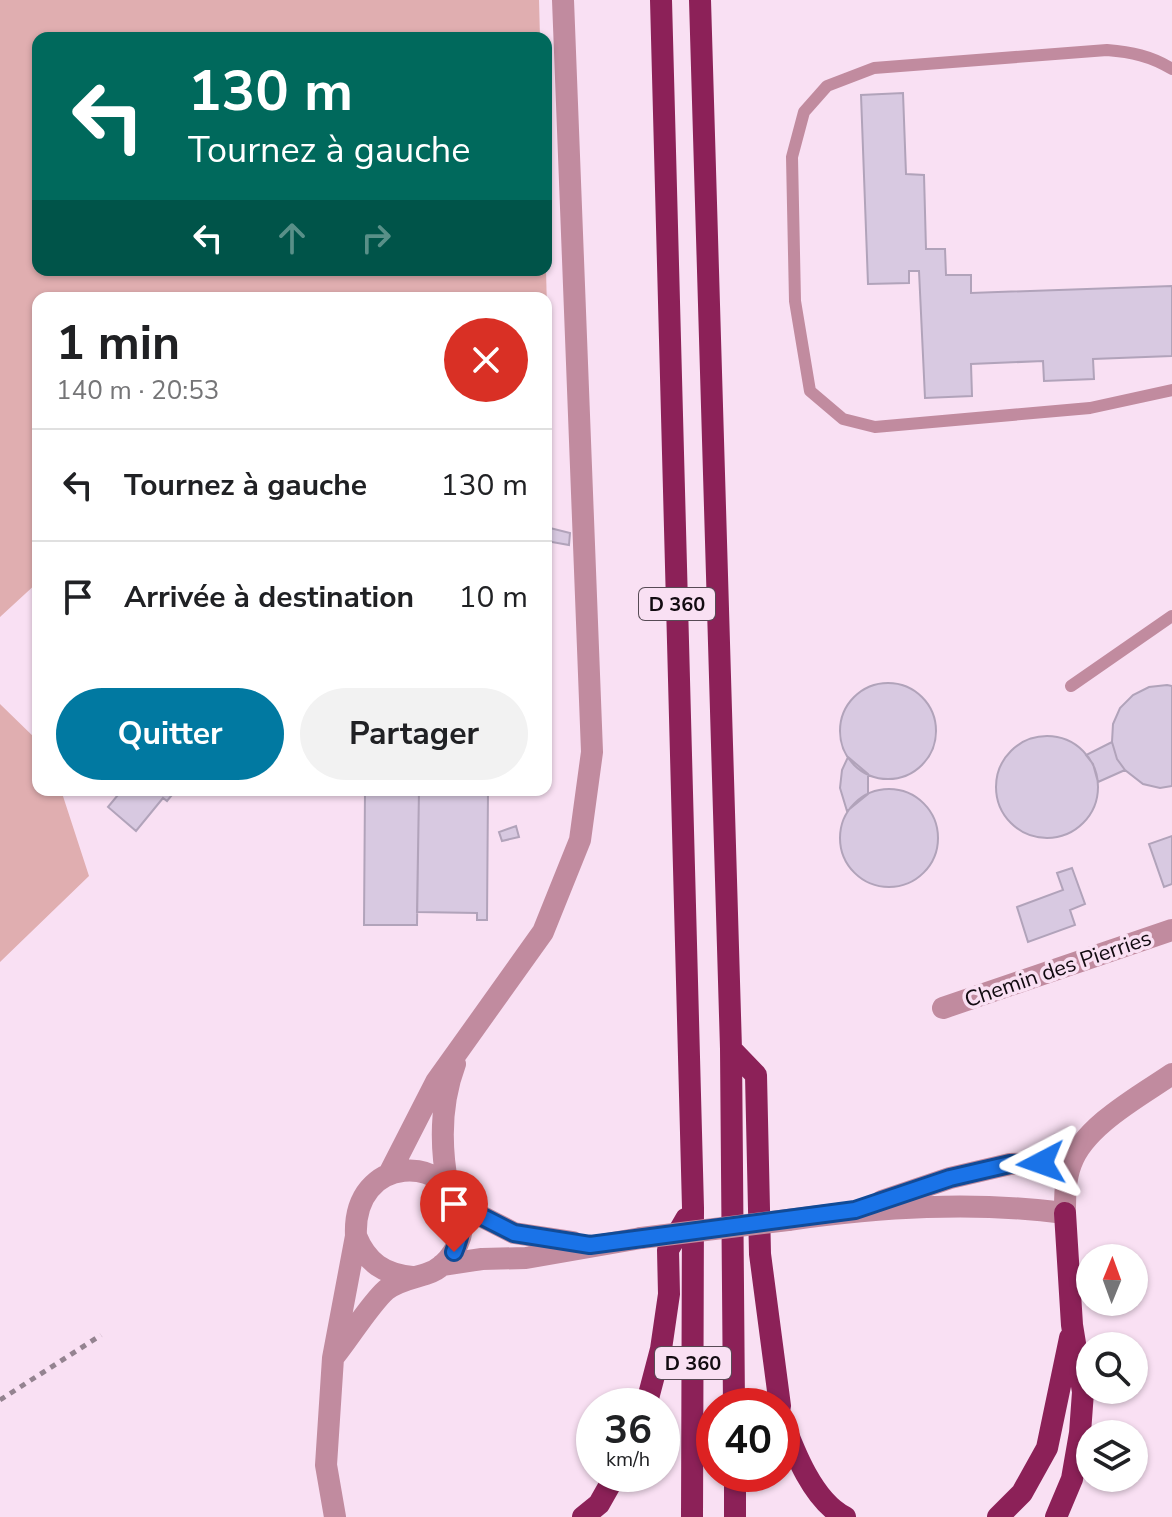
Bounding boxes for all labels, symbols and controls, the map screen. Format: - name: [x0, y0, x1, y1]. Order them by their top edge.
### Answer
- text: 130 m: [188, 53, 353, 130]
- icon: left: [56, 64, 160, 168]
- text: Tournez à gauche: [188, 126, 470, 175]
- icon: left: [186, 216, 230, 260]
- icon: ahead: [270, 216, 314, 260]
- icon: right: [354, 216, 398, 260]
- text: 1 min: [56, 310, 180, 376]
- button: close: [444, 318, 528, 402]
- text: 140 m · 20:53: [56, 373, 219, 408]
- icon: left: [56, 463, 100, 507]
- text: Tournez à gauche: [124, 465, 367, 506]
- text: 130 m: [441, 465, 528, 506]
- icon: arrive: [56, 575, 100, 619]
- text: Arrivée à destination: [124, 577, 414, 618]
- text: 10 m: [459, 577, 528, 618]
- road number: D 360: [639, 588, 715, 620]
- button: Quitter: [56, 688, 284, 780]
- button: Partager: [300, 688, 528, 780]
- street label: Chemin des Pierries: [961, 923, 1155, 1015]
- position arrow: [999, 1121, 1083, 1205]
- pin: [420, 1170, 488, 1252]
- icon: arrive: [432, 1182, 476, 1226]
- north arrow: [1076, 1244, 1148, 1316]
- map controls: [1076, 1244, 1148, 1492]
- button: search: [1076, 1332, 1148, 1404]
- road number: D 360: [655, 1347, 731, 1379]
- speed limit sign: 40: [696, 1388, 800, 1492]
- text: 36: [604, 1403, 652, 1457]
- button: layers: [1076, 1420, 1148, 1492]
- text: km/h: [606, 1446, 650, 1473]

